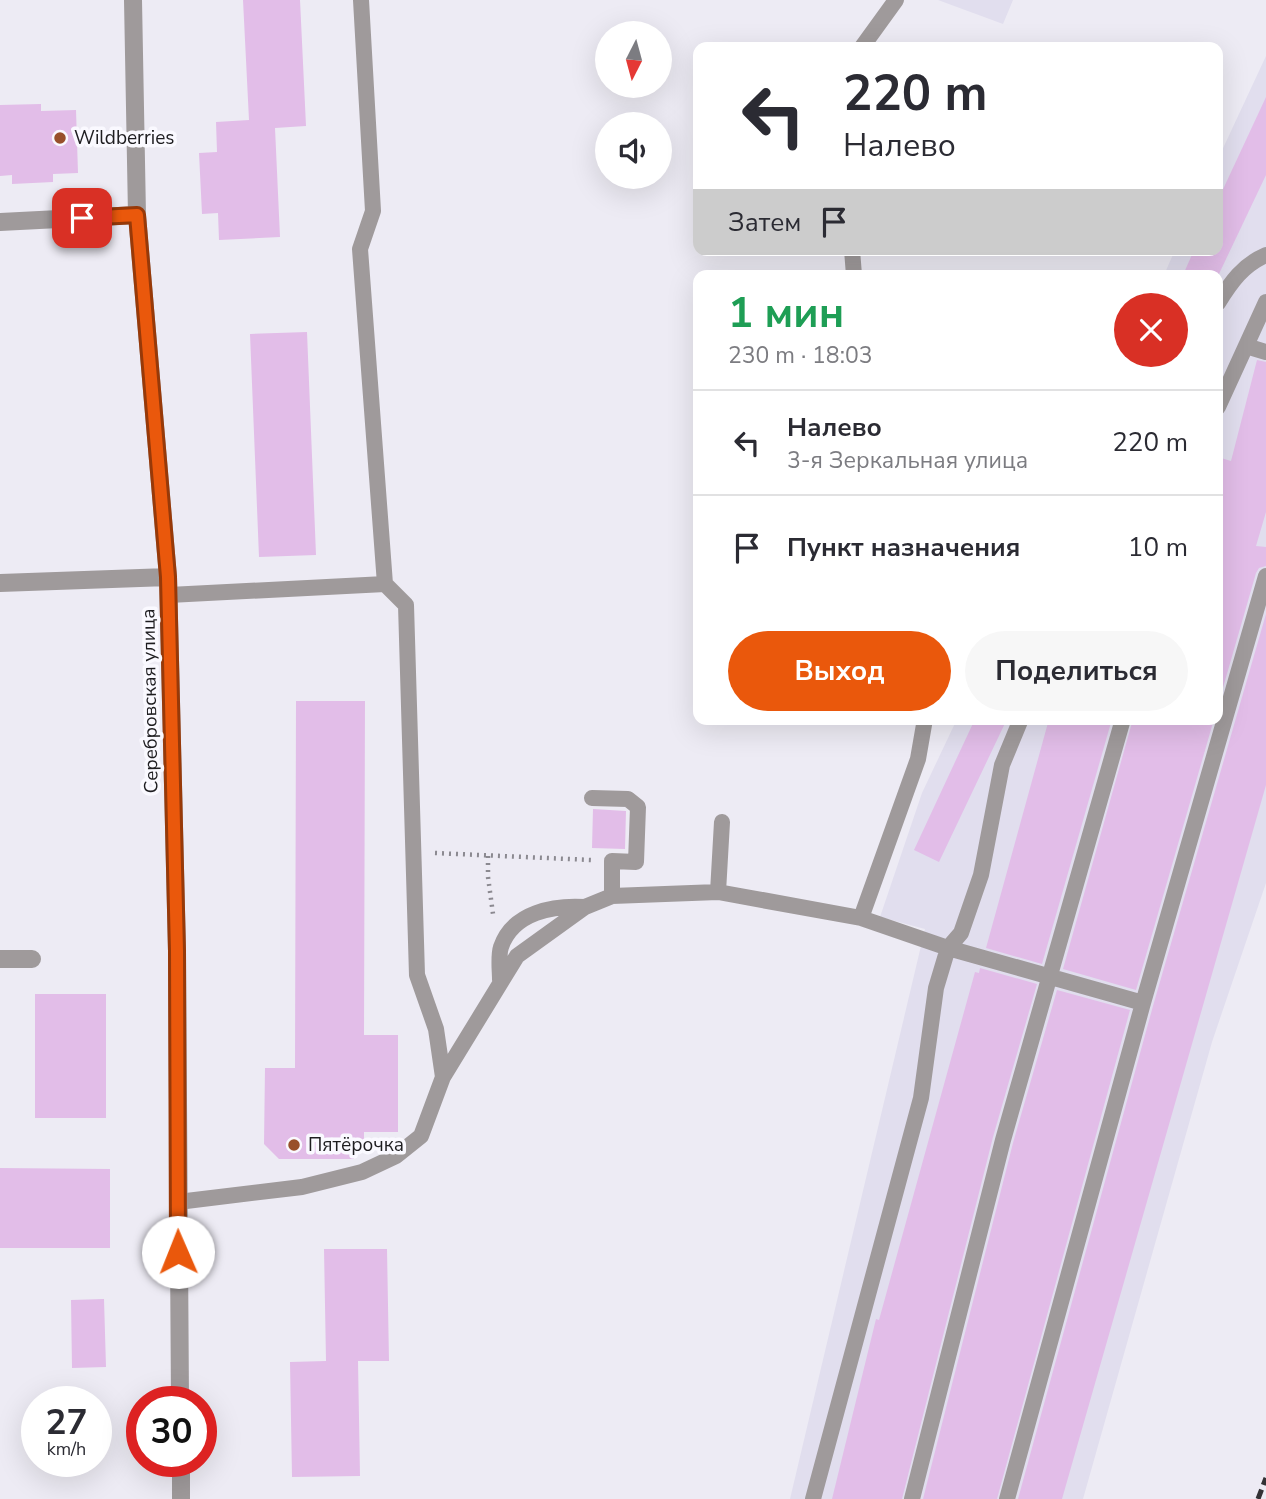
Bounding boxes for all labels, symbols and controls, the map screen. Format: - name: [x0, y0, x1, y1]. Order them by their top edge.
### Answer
- north arrow: [595, 21, 672, 98]
- map controls: [595, 21, 672, 189]
- text: 220 m: [843, 60, 987, 127]
- icon: left: [728, 70, 819, 161]
- button: sound: [595, 112, 672, 189]
- text: Налево: [843, 124, 956, 167]
- place label: Wildberries: [74, 125, 174, 151]
- marker: Wildberries: [52, 130, 68, 146]
- pin: [52, 188, 112, 248]
- icon: arrive: [63, 199, 101, 237]
- icon: arrive: [815, 203, 853, 241]
- text: Затем: [728, 205, 801, 240]
- text: 1 мин: [728, 285, 844, 342]
- button: close: [1114, 293, 1188, 367]
- text: 230 m · 18:03: [728, 340, 873, 371]
- text: Налево: [787, 410, 882, 445]
- icon: left: [728, 424, 766, 462]
- text: 220 m: [1112, 425, 1188, 460]
- text: 3-я Зеркальная улица: [787, 445, 1028, 476]
- icon: arrive: [728, 529, 766, 567]
- text: Пункт назначения: [787, 530, 1020, 565]
- text: 10 m: [1128, 530, 1188, 565]
- street label: Серебровская улица: [135, 608, 165, 794]
- button: Выход: [728, 631, 951, 711]
- button: Поделиться: [965, 631, 1188, 711]
- place label: Пятёрочка: [308, 1132, 404, 1158]
- marker: Пятёрочка: [286, 1137, 302, 1153]
- position arrow: [141, 1215, 215, 1289]
- speed limit sign: 30: [126, 1386, 217, 1477]
- text: 27: [45, 1399, 88, 1446]
- text: km/h: [47, 1437, 86, 1461]

